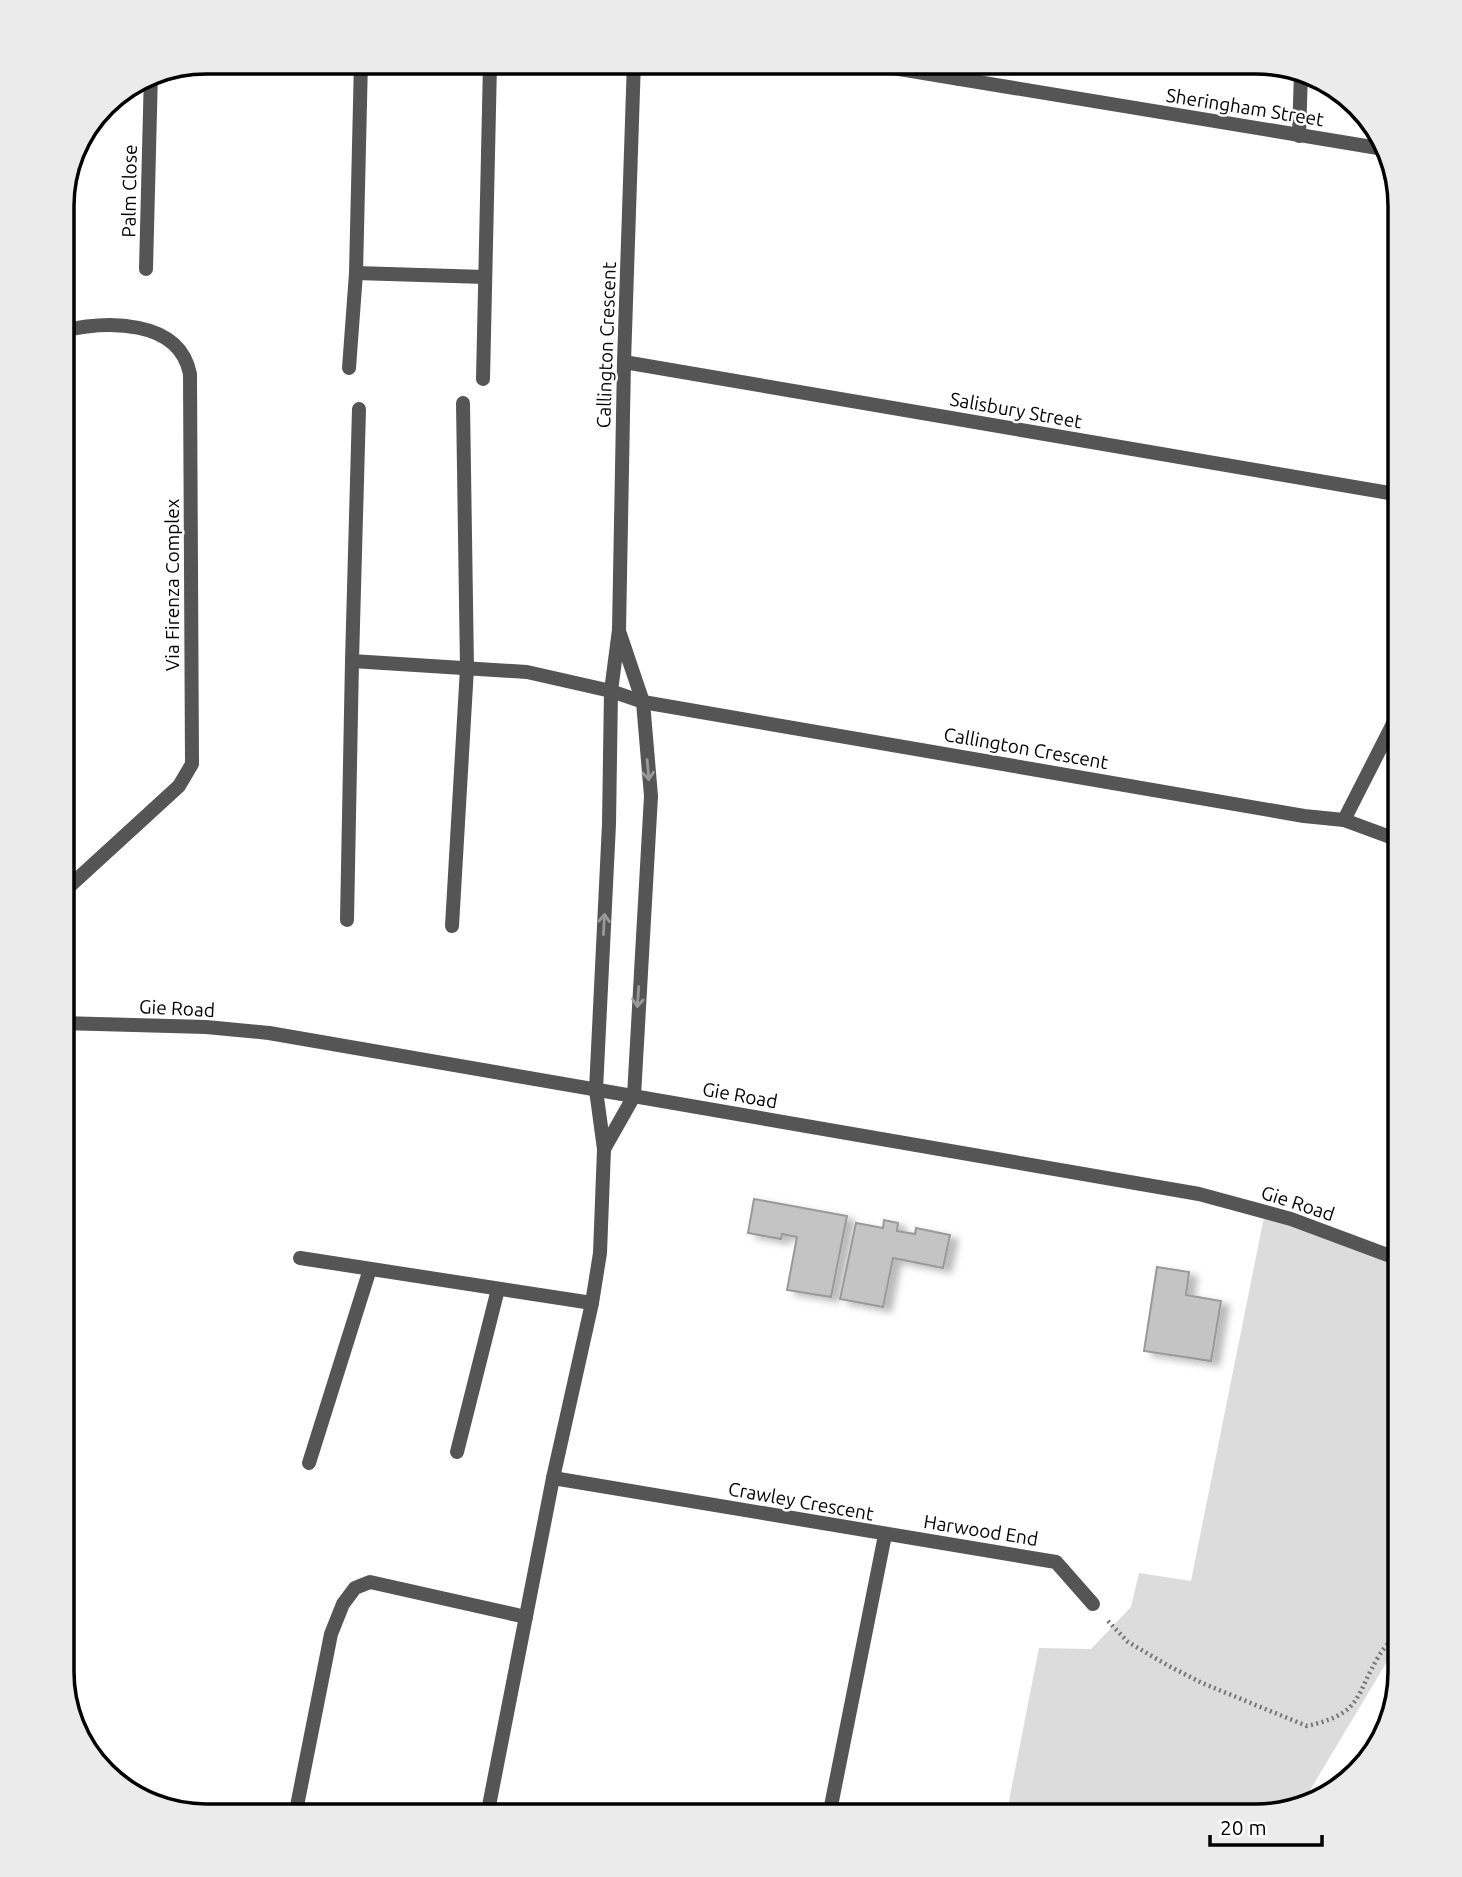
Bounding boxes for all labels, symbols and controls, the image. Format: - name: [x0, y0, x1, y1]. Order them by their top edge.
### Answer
- street label: Sheringham Street: [1165, 84, 1326, 130]
- street label: Palm Close: [117, 144, 141, 238]
- street label: Callington Crescent: [592, 261, 620, 429]
- street label: Salisbury Street: [948, 388, 1084, 433]
- street label: Via Firenza Complex: [161, 498, 183, 671]
- street label: Callington Crescent: [942, 723, 1111, 773]
- one-way arrow: [642, 758, 655, 780]
- one-way arrow: [598, 914, 611, 936]
- one-way arrow: [631, 985, 644, 1007]
- street label: Gie Road: [139, 995, 215, 1021]
- street label: Gie Road: [701, 1078, 779, 1112]
- street label: Gie Road: [1259, 1181, 1337, 1225]
- street label: Crawley Crescent: [726, 1477, 876, 1525]
- street label: Harwood End: [922, 1510, 1040, 1550]
- scale bar: [1210, 1804, 1322, 1848]
- text: 20 m: [1220, 1815, 1267, 1839]

